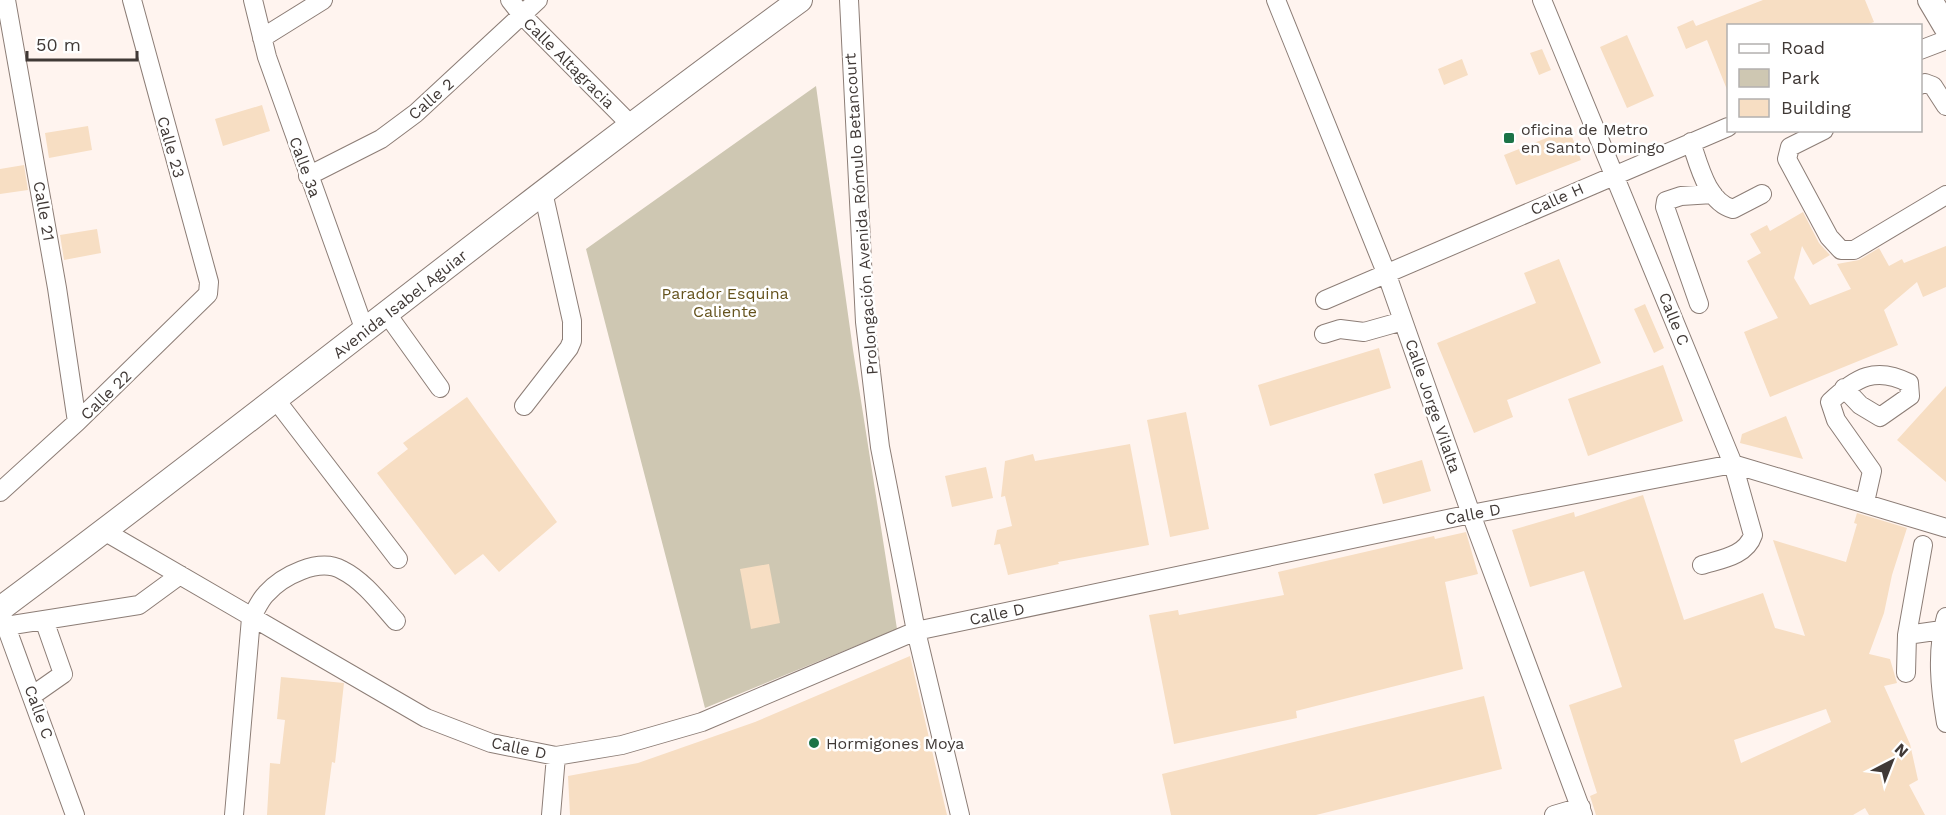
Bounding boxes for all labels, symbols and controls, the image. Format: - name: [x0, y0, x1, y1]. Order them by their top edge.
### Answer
- street label: Calle Altagracia: [520, 14, 618, 112]
- scale bar: [27, 24, 136, 62]
- legend: [1727, 24, 1922, 132]
- text: 50 m: [36, 34, 81, 55]
- text: Road: [1781, 37, 1825, 58]
- street label: Prolongación Avenida Rómulo Betancourt: [840, 52, 882, 375]
- text: Park: [1781, 67, 1820, 88]
- street label: Calle 2: [404, 74, 458, 124]
- text: Building: [1781, 97, 1851, 118]
- street label: Calle 23: [153, 114, 189, 180]
- place label: oficina de Metro en Santo Domingo: [1521, 120, 1665, 157]
- marker: oficina de Metro en Santo Domingo: [1502, 131, 1516, 145]
- street label: Calle 3a: [285, 134, 325, 200]
- street label: Calle H: [1527, 179, 1587, 219]
- street label: Calle 21: [29, 180, 59, 242]
- street label: Avenida Isabel Aguiar: [329, 245, 471, 362]
- park label: Parador Esquina Caliente: [661, 284, 789, 321]
- street label: Calle C: [1655, 290, 1693, 348]
- street label: Calle Jorge Vilalta: [1401, 337, 1465, 475]
- street label: Calle 22: [77, 366, 135, 424]
- street label: Calle D: [1444, 499, 1502, 529]
- street label: Calle D: [968, 599, 1026, 629]
- street label: Calle C: [21, 683, 57, 741]
- north arrow: [1862, 731, 1922, 791]
- street label: Calle D: [490, 733, 548, 763]
- place label: Hormigones Moya: [826, 734, 964, 753]
- marker: Hormigones Moya: [807, 736, 821, 750]
- text: N: [1891, 739, 1912, 761]

